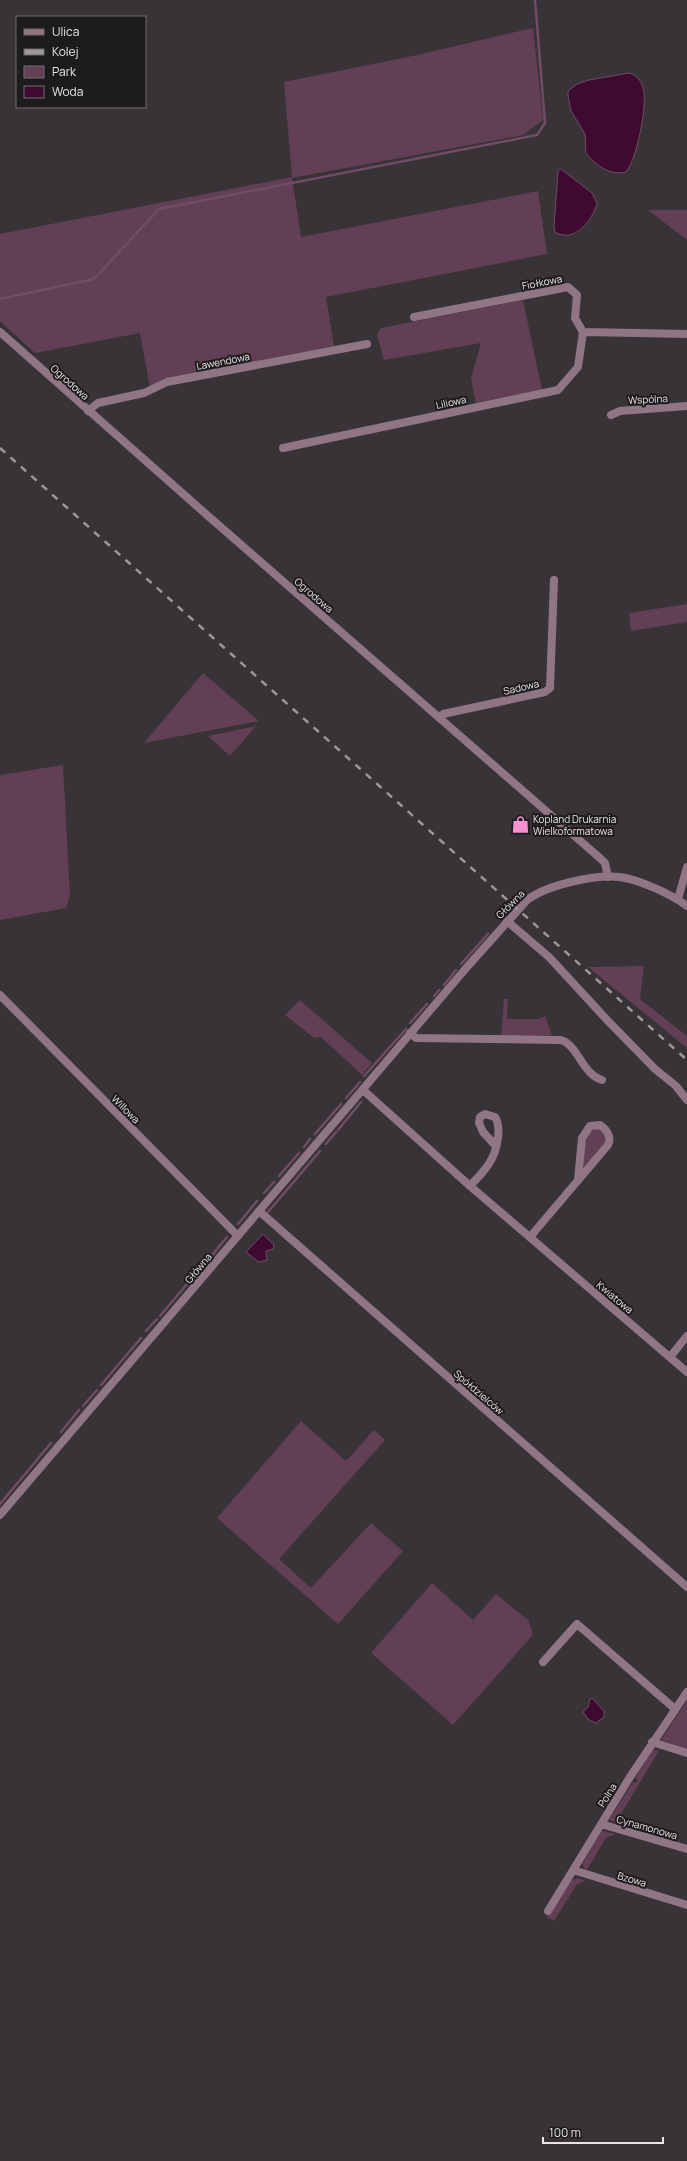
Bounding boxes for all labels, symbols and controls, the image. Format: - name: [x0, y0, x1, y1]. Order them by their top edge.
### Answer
- legend: [16, 16, 146, 108]
- text: Ulica: [52, 23, 79, 40]
- text: Kolej: [52, 43, 79, 60]
- text: Park: [52, 63, 77, 80]
- text: Woda: [52, 83, 83, 100]
- street label: Fiołkowa: [521, 271, 563, 293]
- street label: Lawendowa: [195, 349, 251, 373]
- street label: Ogrodowa: [48, 361, 92, 403]
- street label: Wspólna: [628, 391, 668, 407]
- street label: Liliowa: [434, 392, 468, 412]
- street label: Ogrodowa: [292, 574, 336, 616]
- street label: Sadowa: [502, 676, 540, 698]
- place label: Kopland Drukarnia Wielkoformatowa: [533, 812, 616, 838]
- shop icon: Kopland Drukarnia Wielkoformatowa: [510, 815, 530, 835]
- street label: Główna: [492, 886, 528, 922]
- street label: Willowa: [109, 1092, 143, 1126]
- street label: Główna: [181, 1250, 215, 1286]
- street label: Kwiatowa: [594, 1278, 636, 1316]
- street label: Spółdzielców: [451, 1366, 507, 1418]
- street label: Polna: [594, 1780, 620, 1810]
- street label: Cynamonowa: [615, 1812, 679, 1842]
- street label: Bzowa: [616, 1868, 648, 1890]
- scale bar: [543, 2119, 663, 2145]
- text: 100 m: [549, 2124, 581, 2141]

